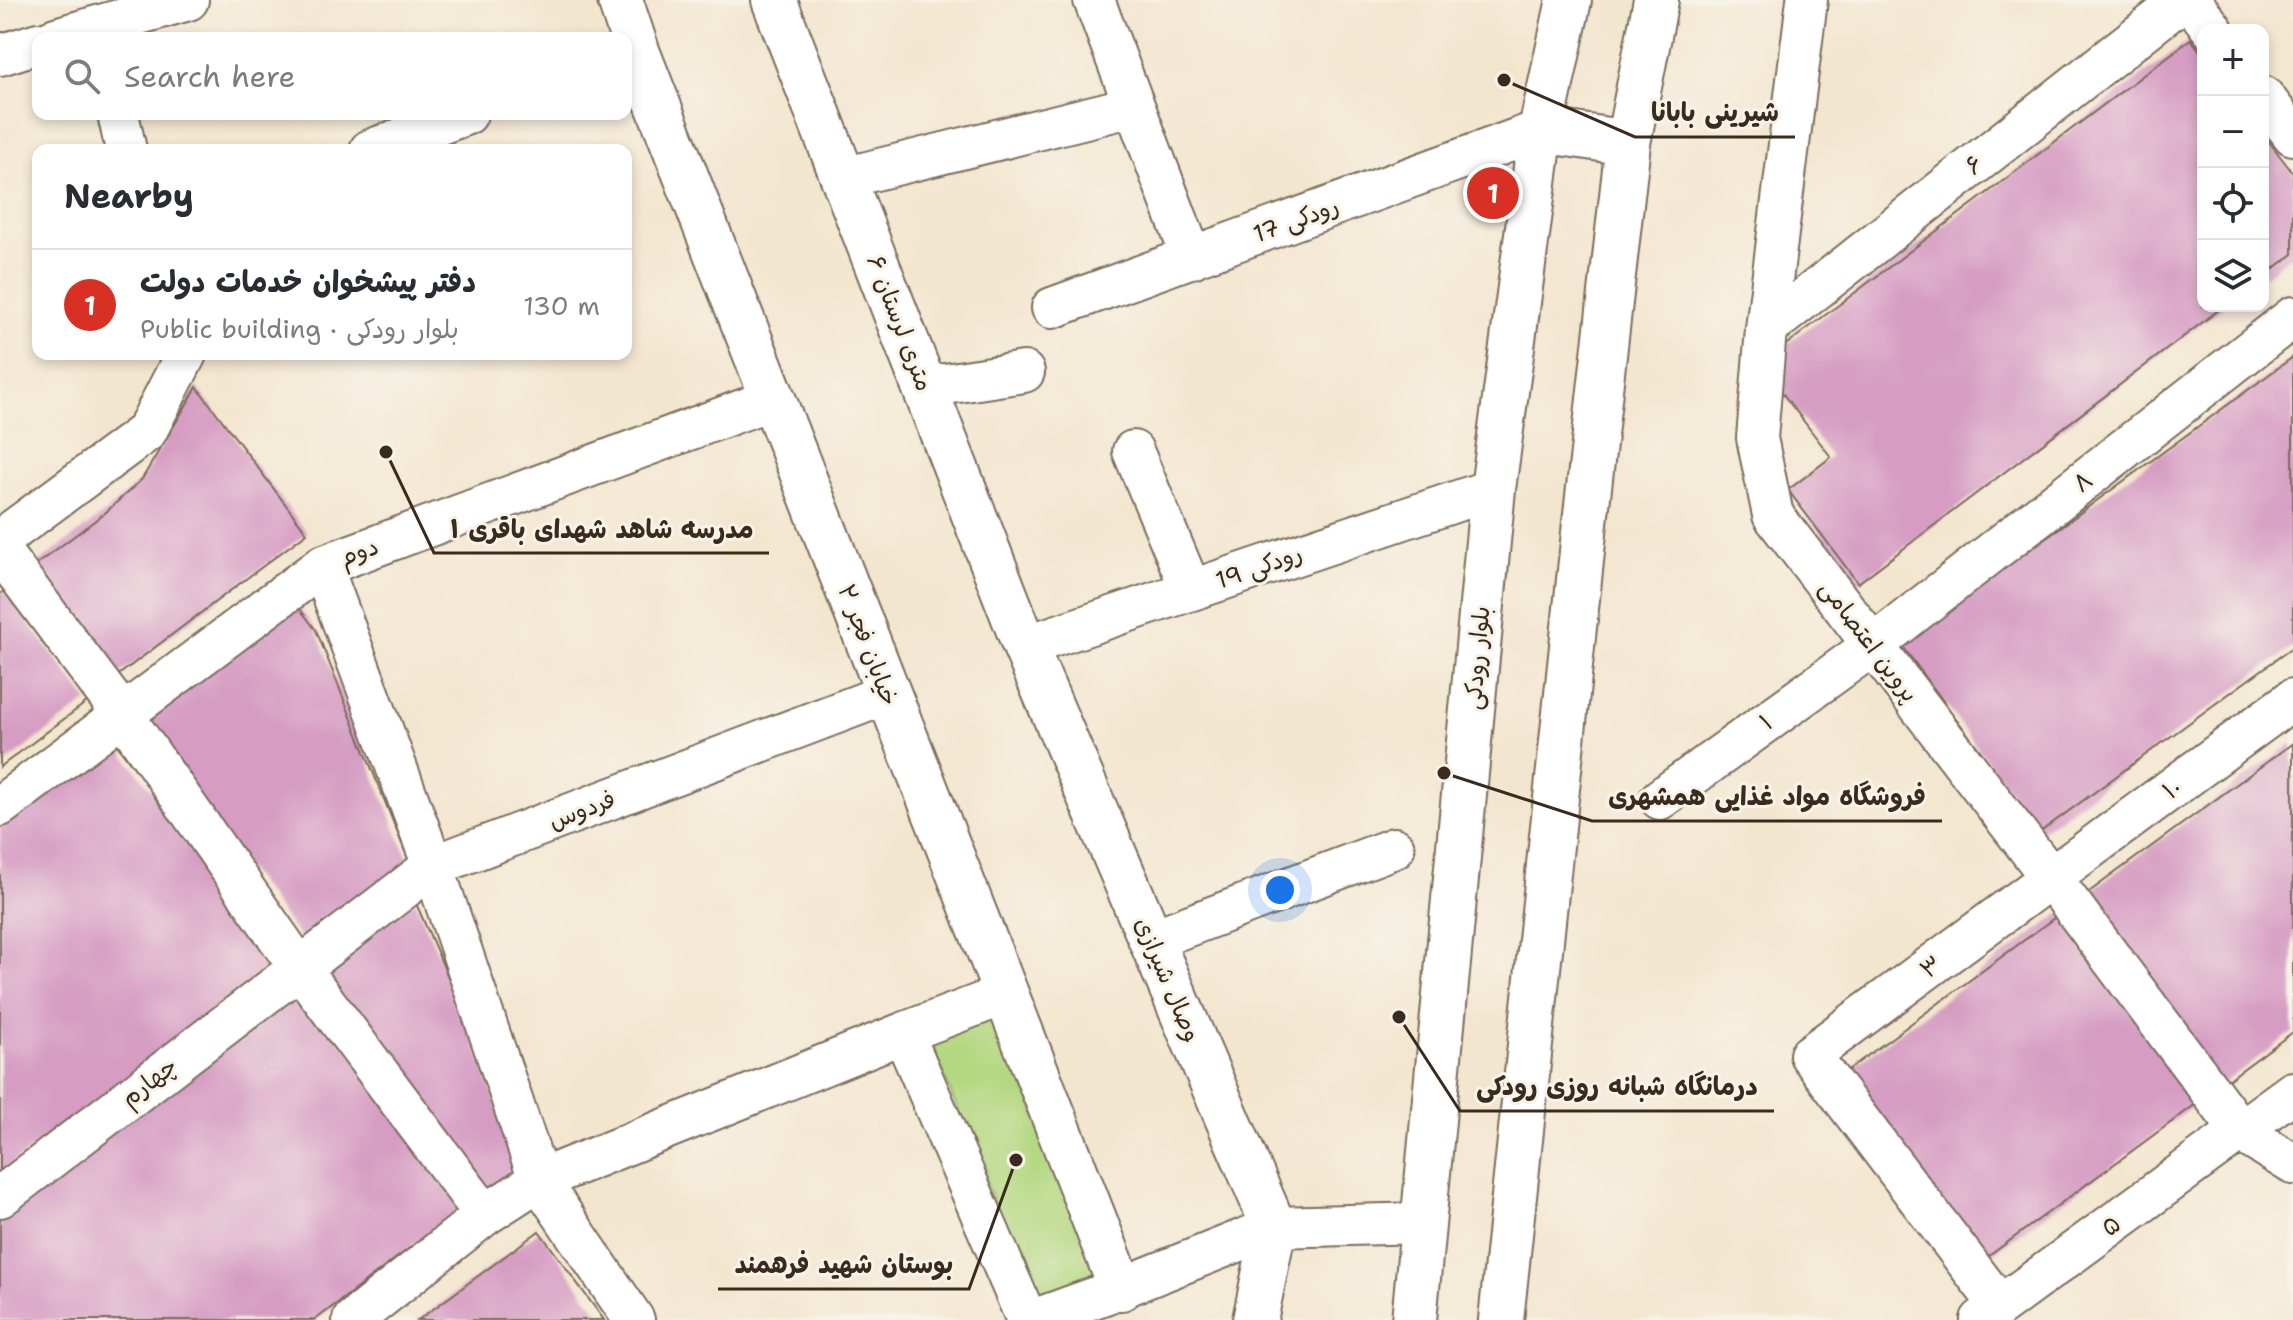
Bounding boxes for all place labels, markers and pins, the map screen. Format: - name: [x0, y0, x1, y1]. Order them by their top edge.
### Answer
- callout: شیرینی بابانا: [1635, 87, 1795, 137]
- pin: 1: [1467, 163, 1519, 223]
- callout: مدرسه شاهد شهدای باقری ۱: [434, 503, 769, 553]
- callout: فروشگاه مواد غذایی همشهری: [1592, 771, 1942, 821]
- callout: درمانگاه شبانه روزی رودکی: [1460, 1061, 1774, 1111]
- callout: بوستان شهید فرهمند: [718, 1239, 969, 1289]

